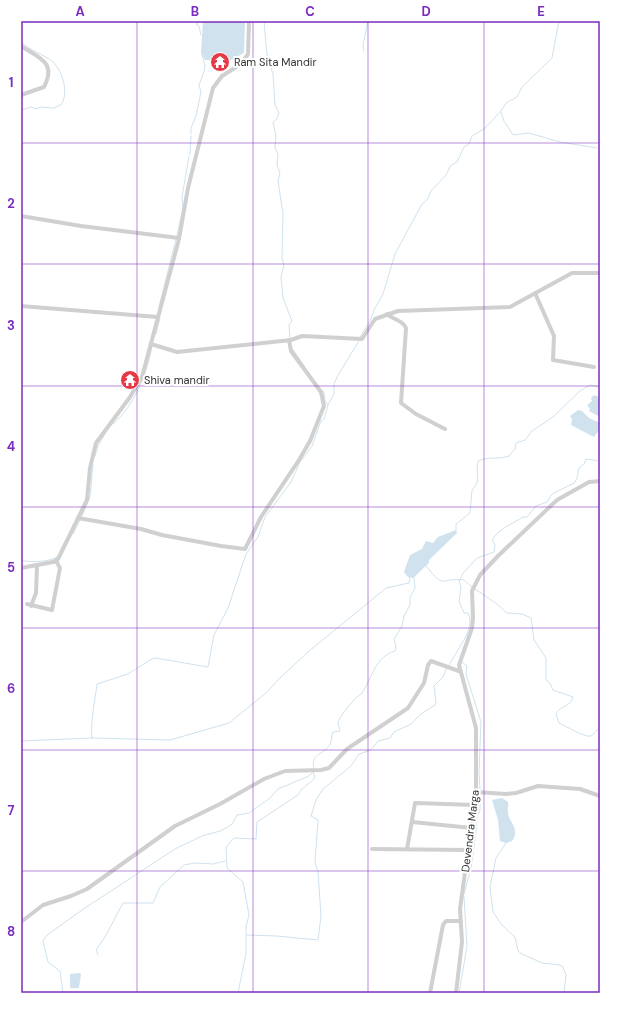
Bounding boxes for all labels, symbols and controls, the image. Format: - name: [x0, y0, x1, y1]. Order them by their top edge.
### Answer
- text: A: [75, 3, 85, 20]
- text: B: [191, 3, 199, 20]
- text: C: [305, 3, 315, 20]
- text: D: [421, 3, 431, 20]
- text: E: [537, 3, 545, 20]
- temple icon: Ram Sita Mandir: [209, 51, 231, 73]
- place label: Ram Sita Mandir: [234, 55, 317, 69]
- text: 1: [9, 74, 13, 91]
- text: 2: [7, 195, 15, 212]
- text: 3: [7, 317, 15, 334]
- temple icon: Shiva mandir: [119, 369, 141, 391]
- place label: Shiva mandir: [144, 373, 209, 387]
- text: 4: [7, 438, 15, 455]
- text: 5: [7, 559, 15, 576]
- text: 6: [7, 680, 15, 697]
- street label: Devendra Marga: [458, 789, 482, 873]
- text: 7: [8, 802, 15, 819]
- text: 8: [7, 923, 15, 940]

